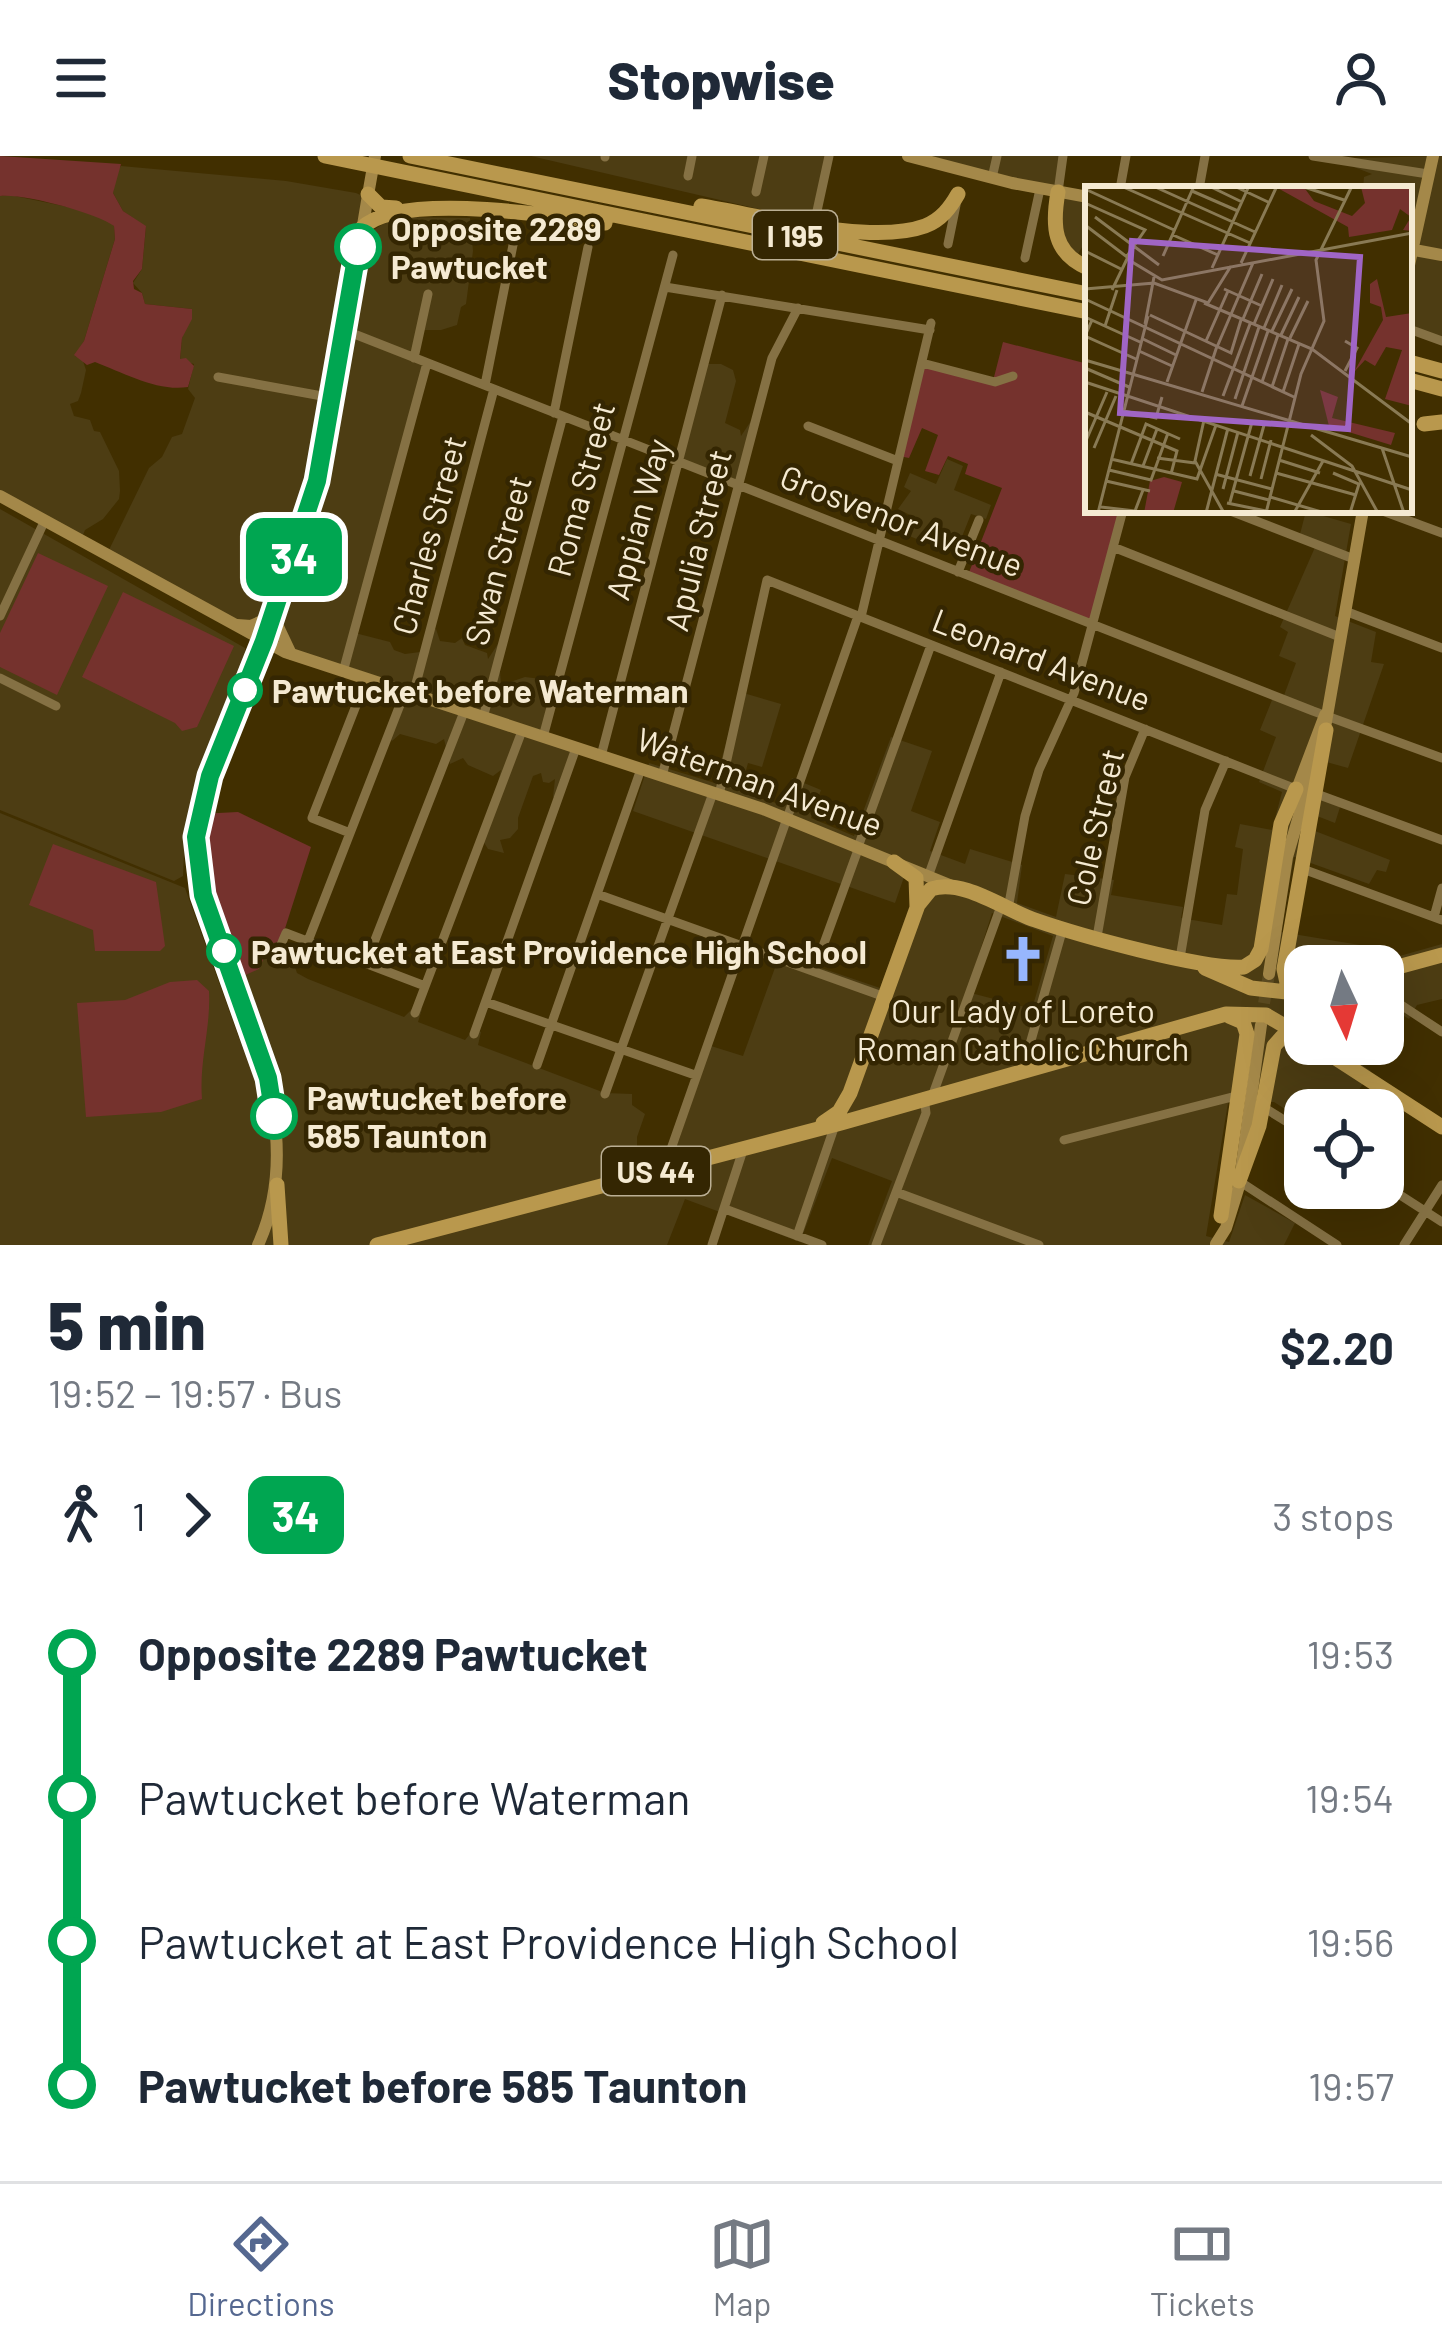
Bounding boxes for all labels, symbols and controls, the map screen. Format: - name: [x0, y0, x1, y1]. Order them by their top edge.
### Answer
- icon: menu: [48, 45, 114, 111]
- icon: person: [1328, 45, 1394, 111]
- text: Stopwise: [607, 46, 835, 111]
- inset map: [1085, 186, 1412, 513]
- place label: Opposite 2289 Pawtucket: [391, 208, 602, 286]
- road number: I 195: [753, 211, 837, 259]
- marker: Opposite 2289 Pawtucket: [336, 225, 380, 269]
- street label: Roma Street: [538, 397, 622, 581]
- street label: Charles Street: [382, 431, 474, 639]
- street label: Appian Way: [596, 434, 678, 604]
- street label: Apulia Street: [655, 445, 739, 635]
- street label: Grosvenor Avenue: [775, 455, 1029, 585]
- street label: Swan Street: [455, 471, 539, 649]
- line badge: 34: [240, 518, 348, 596]
- text: 34: [270, 532, 318, 582]
- street label: Leonard Avenue: [927, 599, 1157, 719]
- place label: Pawtucket before Waterman: [272, 670, 689, 710]
- marker: Pawtucket before Waterman: [229, 674, 261, 706]
- street label: Waterman Avenue: [632, 718, 888, 844]
- street label: Cole Street: [1057, 745, 1131, 909]
- place label: Pawtucket at East Providence High School: [251, 931, 867, 971]
- church icon: Our Lady of Loreto Roman Catholic Church: [998, 934, 1048, 984]
- marker: Pawtucket at East Providence High School: [208, 935, 240, 967]
- north arrow: [1284, 945, 1404, 1065]
- map controls: [1284, 945, 1404, 1209]
- place label: Our Lady of Loreto Roman Catholic Church: [857, 990, 1189, 1068]
- place label: Pawtucket before 585 Taunton: [307, 1077, 567, 1155]
- button: locate: [1284, 1089, 1404, 1209]
- marker: Pawtucket before 585 Taunton: [252, 1094, 296, 1138]
- road number: US 44: [602, 1147, 710, 1195]
- text: 5 min: [48, 1284, 206, 1363]
- text: $2.20: [1280, 1320, 1394, 1374]
- text: 19:52 – 19:57 · Bus: [48, 1369, 342, 1416]
- icon: walk: [48, 1482, 114, 1548]
- icon: forward: [164, 1482, 230, 1548]
- text: 34: [272, 1490, 320, 1540]
- text: 1: [132, 1492, 146, 1539]
- text: 3 stops: [1272, 1492, 1394, 1539]
- text: Opposite 2289 Pawtucket: [138, 1626, 648, 1680]
- text: 19:53: [1307, 1630, 1394, 1677]
- text: Pawtucket before Waterman: [138, 1770, 691, 1824]
- text: 19:54: [1305, 1774, 1394, 1821]
- text: Pawtucket at East Providence High School: [138, 1914, 959, 1968]
- text: 19:56: [1307, 1918, 1394, 1965]
- text: Pawtucket before 585 Taunton: [138, 2058, 747, 2112]
- text: 19:57: [1308, 2062, 1394, 2109]
- tab: Directions: [187, 2211, 335, 2323]
- tab: Map: [709, 2211, 775, 2323]
- tab: Tickets: [1150, 2211, 1255, 2323]

